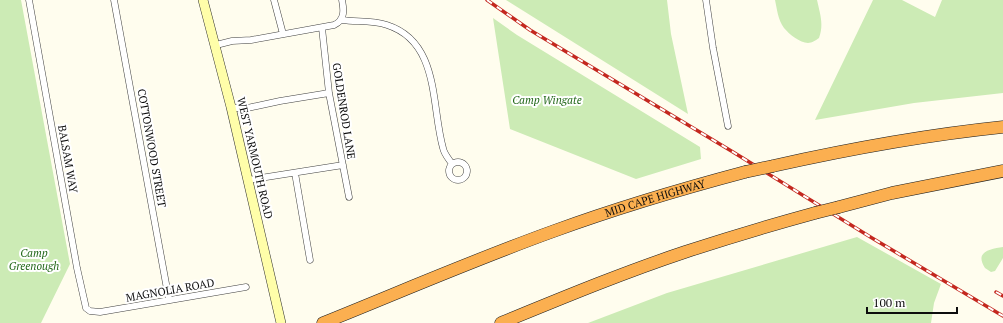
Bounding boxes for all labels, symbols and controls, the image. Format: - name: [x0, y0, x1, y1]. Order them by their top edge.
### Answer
- street label: GOLDENROD LANE: [329, 62, 359, 160]
- street label: COTTONWOOD STREET: [135, 88, 169, 209]
- park label: Camp Wingate: [512, 93, 582, 107]
- street label: WEST YARMOUTH ROAD: [234, 96, 276, 221]
- street label: BALSAM WAY: [55, 124, 81, 195]
- street label: MID CAPE HIGHWAY: [603, 176, 708, 220]
- park label: Camp Greenough: [9, 246, 59, 273]
- street label: MAGNOLIA ROAD: [125, 275, 216, 305]
- scale bar: [867, 289, 957, 315]
- text: 100 m: [873, 295, 906, 310]

